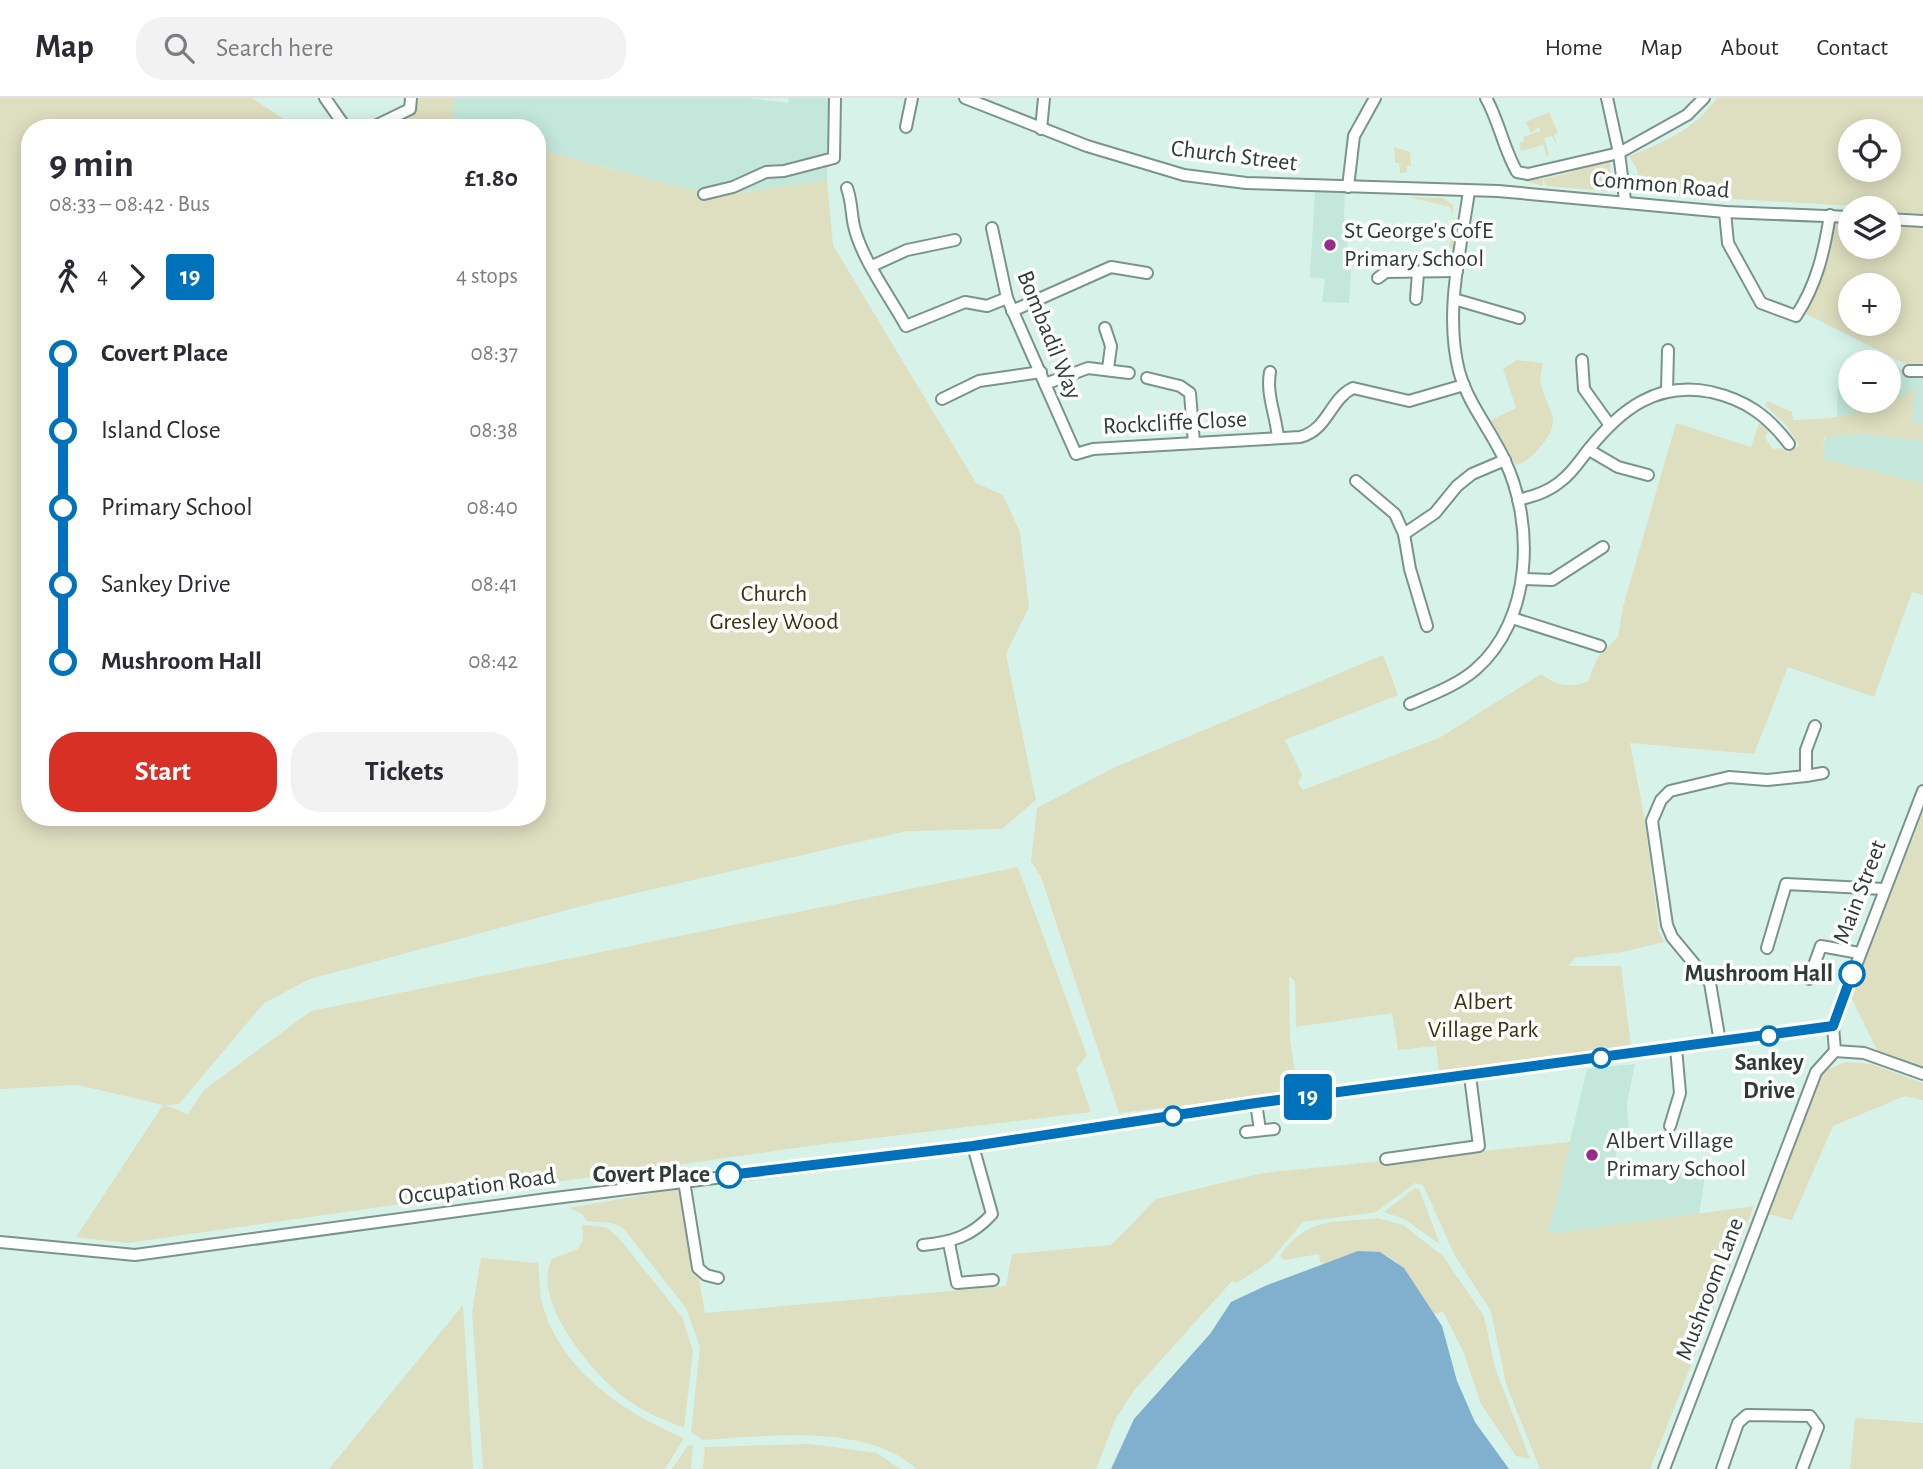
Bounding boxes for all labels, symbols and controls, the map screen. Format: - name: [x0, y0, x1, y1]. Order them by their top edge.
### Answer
- search box: [136, 17, 626, 80]
- icon: search: [160, 29, 198, 67]
- text: Map: [35, 31, 94, 64]
- text: Search here: [216, 35, 334, 61]
- text: Home: [1545, 36, 1603, 60]
- text: Map: [1641, 36, 1683, 60]
- text: About: [1721, 36, 1778, 60]
- text: Contact: [1816, 36, 1888, 60]
- map controls: [1838, 119, 1901, 413]
- button: locate: [1838, 119, 1901, 182]
- street label: Church Street: [1170, 136, 1299, 176]
- text: 9 min: [49, 146, 134, 184]
- text: £1.80: [465, 165, 518, 191]
- street label: Common Road: [1592, 167, 1730, 203]
- text: 08:33 – 08:42 · Bus: [49, 193, 210, 216]
- button: layers: [1838, 196, 1901, 259]
- place label: St George's CofE Primary School: [1344, 219, 1494, 271]
- marker: St George's CofE Primary School: [1322, 237, 1338, 253]
- icon: walk: [49, 258, 87, 296]
- icon: forward: [118, 258, 156, 296]
- text: 4: [97, 265, 108, 288]
- text: 19: [180, 265, 200, 289]
- text: 4 stops: [456, 265, 518, 288]
- street label: Bombadil Way: [1012, 267, 1086, 403]
- button: +: [1838, 273, 1901, 336]
- text: Covert Place: [101, 340, 228, 366]
- text: 08:37: [471, 342, 518, 365]
- button: −: [1838, 350, 1901, 413]
- street label: Rockcliffe Close: [1102, 407, 1248, 439]
- text: Island Close: [101, 417, 221, 443]
- text: 08:38: [469, 419, 518, 442]
- text: Primary School: [101, 494, 253, 520]
- text: 08:40: [466, 496, 518, 519]
- text: Sankey Drive: [101, 571, 231, 597]
- text: 08:41: [471, 573, 518, 596]
- park label: Church Gresley Wood: [709, 582, 839, 634]
- text: Mushroom Hall: [101, 648, 262, 674]
- text: 08:42: [468, 650, 518, 673]
- button: Start: [49, 732, 277, 812]
- button: Tickets: [291, 732, 518, 812]
- street label: Main Street: [1829, 837, 1891, 947]
- marker: Mushroom Hall: [1839, 961, 1865, 987]
- place label: Mushroom Hall: [1684, 962, 1833, 986]
- park label: Albert Village Park: [1428, 990, 1538, 1042]
- marker: Sankey Drive: [1759, 1026, 1779, 1046]
- unlabelled marker: [1591, 1048, 1611, 1068]
- place label: Sankey Drive: [1734, 1051, 1804, 1103]
- line badge: 19: [1276, 1074, 1340, 1120]
- text: 19: [1298, 1085, 1318, 1109]
- unlabelled marker: [1163, 1106, 1183, 1126]
- place label: Albert Village Primary School: [1606, 1129, 1746, 1181]
- marker: Albert Village Primary School: [1584, 1147, 1600, 1163]
- marker: Covert Place: [716, 1162, 742, 1188]
- place label: Covert Place: [593, 1163, 710, 1187]
- street label: Occupation Road: [397, 1164, 557, 1210]
- street label: Mushroom Lane: [1672, 1215, 1748, 1363]

